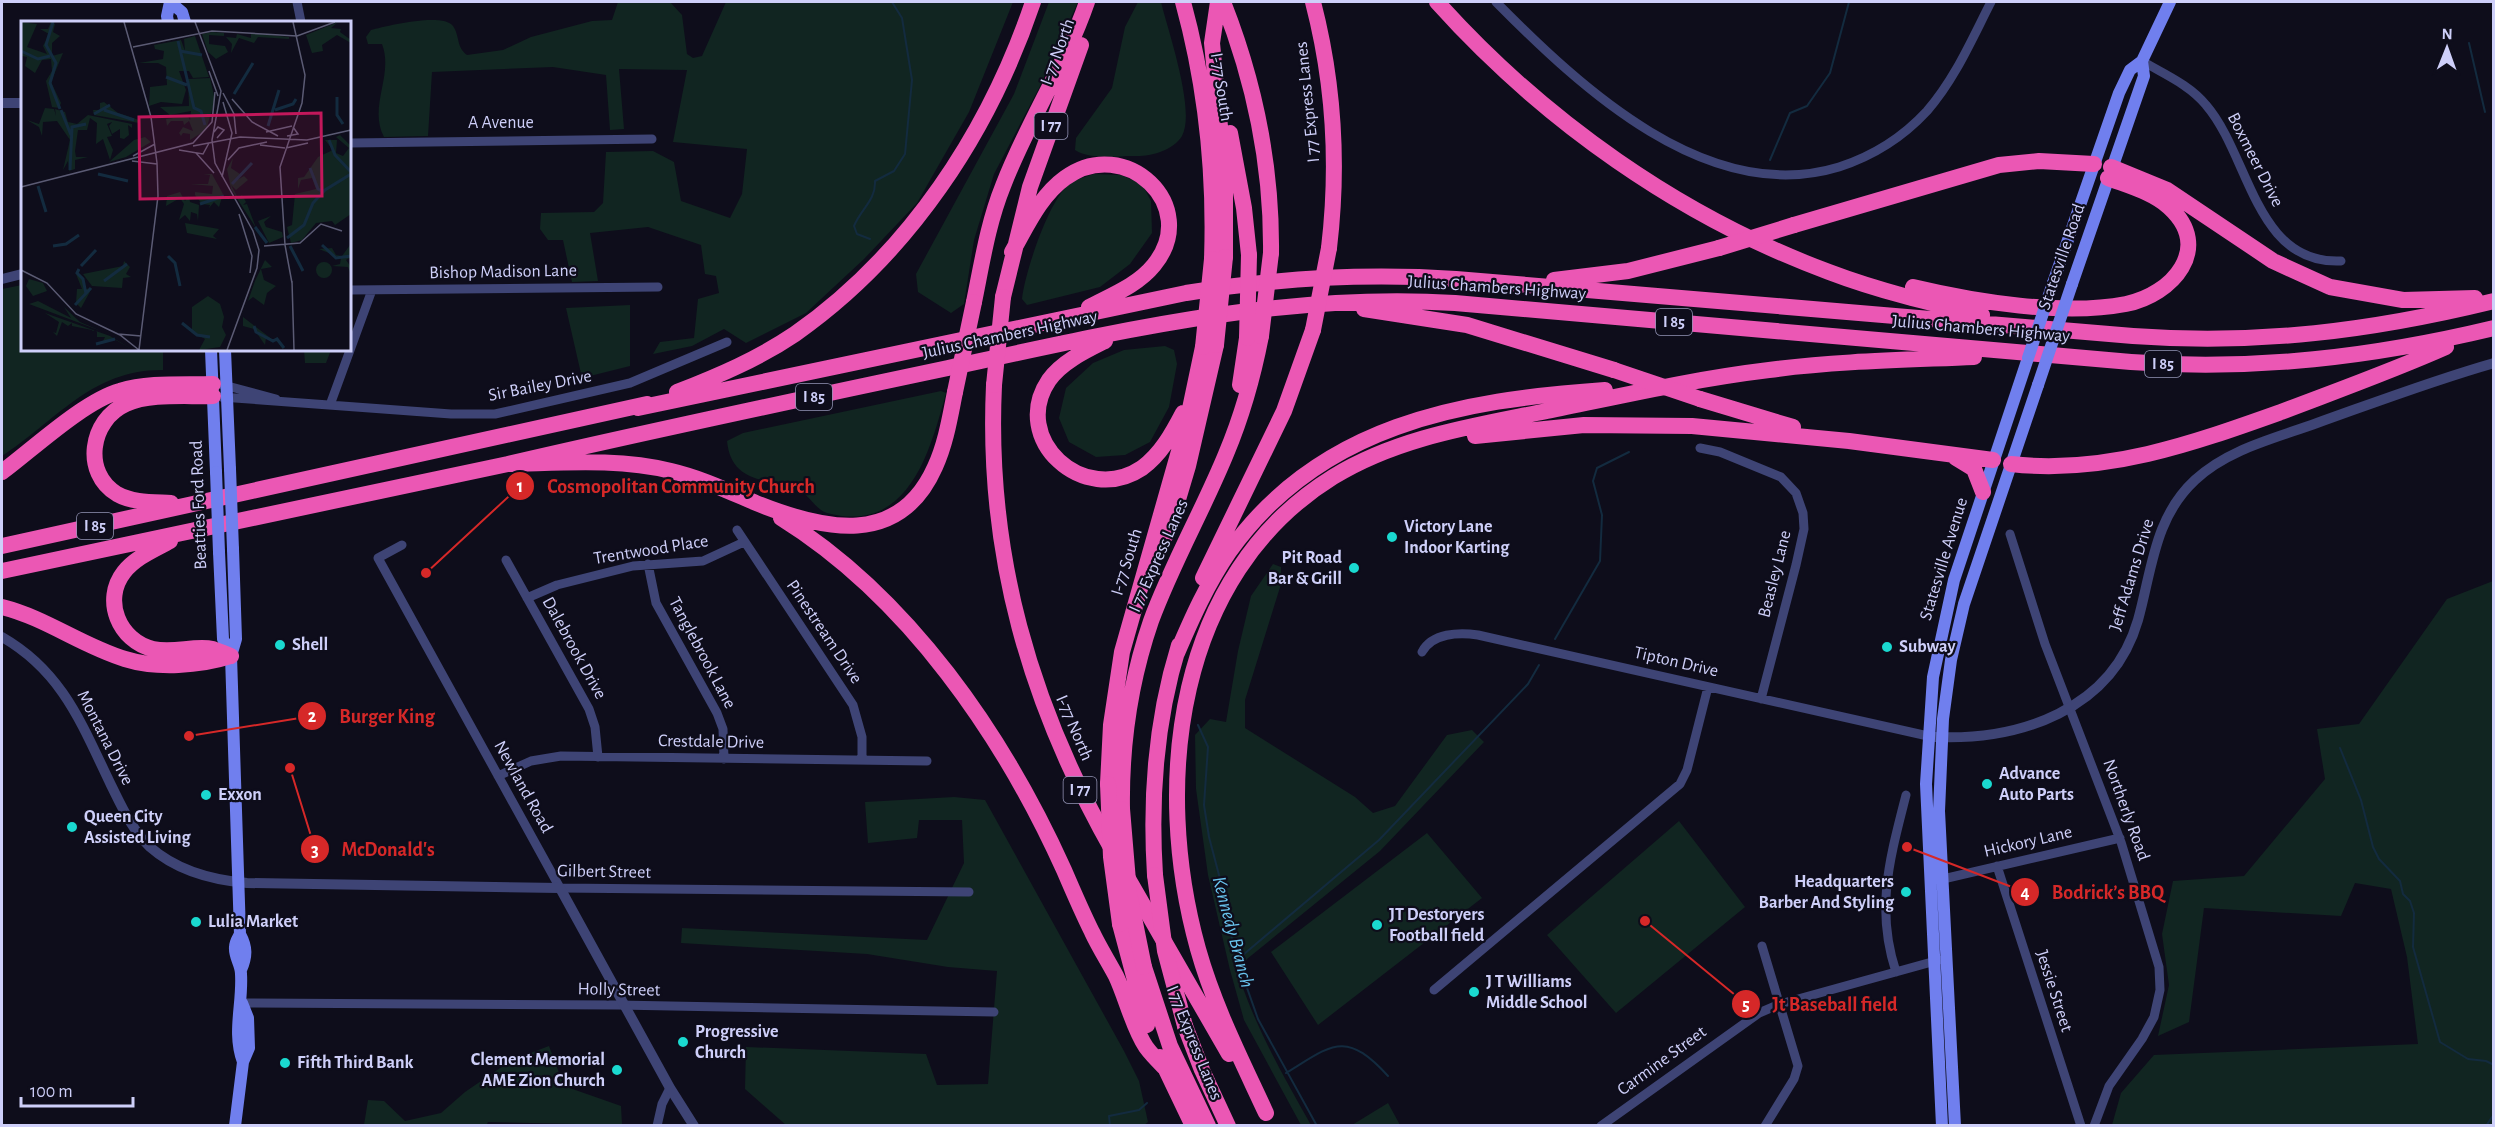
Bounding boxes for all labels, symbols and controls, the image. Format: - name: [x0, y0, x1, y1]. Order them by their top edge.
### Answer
- street label: I-77 North: [1038, 16, 1078, 88]
- north arrow: [2417, 18, 2477, 78]
- inset map: [21, 21, 351, 351]
- text: N: [2442, 26, 2453, 42]
- street label: I 77 Express Lanes: [1293, 41, 1323, 163]
- street label: I-77 South: [1207, 51, 1235, 123]
- street label: Boxmeer Drive: [2224, 110, 2286, 210]
- road number: I 77: [1034, 113, 1068, 139]
- street label: A Avenue: [468, 114, 534, 132]
- street label: Statesville Road: [2035, 202, 2089, 312]
- street label: Bishop Madison Lane: [429, 262, 577, 282]
- street label: Julius Chambers Highway: [1407, 273, 1587, 303]
- street label: Julius Chambers Highway: [921, 308, 1099, 362]
- road number: I 85: [1656, 309, 1692, 335]
- street label: Julius Chambers Highway: [1891, 312, 2071, 346]
- road number: I 85: [2145, 351, 2181, 377]
- street label: Sir Bailey Drive: [487, 367, 593, 405]
- road number: I 85: [796, 384, 832, 410]
- street label: Beatties Ford Road: [188, 440, 210, 570]
- callout: Cosmopolitan Community Church: [505, 467, 827, 505]
- text: Cosmopolitan Community Church: [547, 477, 815, 497]
- text: 1: [517, 478, 523, 496]
- street label: Statesville Avenue: [1917, 495, 1971, 623]
- street label: I 77 Express Lanes: [1126, 497, 1192, 615]
- road number: I 85: [77, 513, 113, 539]
- street label: Jeff Adams Drive: [2106, 517, 2158, 633]
- place label: Victory Lane Indoor Karting: [1404, 518, 1510, 557]
- street label: I-77 South: [1108, 526, 1146, 598]
- street label: Beasley Lane: [1755, 528, 1795, 620]
- marker: Victory Lane Indoor Karting: [1385, 530, 1399, 544]
- street label: Trentwood Place: [592, 532, 710, 568]
- place label: Pit Road Bar & Grill: [1268, 549, 1343, 588]
- marker: Pit Road Bar & Grill: [1347, 561, 1361, 575]
- street label: Pinestream Drive: [783, 577, 865, 687]
- street label: Dalebrook Drive: [539, 594, 609, 702]
- street label: Tanglebrook Lane: [665, 594, 739, 712]
- place label: Shell: [292, 636, 328, 654]
- marker: Shell: [273, 638, 287, 652]
- place label: Subway: [1899, 638, 1956, 656]
- marker: Subway: [1880, 640, 1894, 654]
- street label: Tipton Drive: [1632, 644, 1720, 680]
- street label: Montana Drive: [73, 688, 137, 788]
- street label: I-77 North: [1052, 693, 1096, 763]
- callout: Burger King: [297, 697, 447, 735]
- text: Burger King: [339, 707, 436, 727]
- text: 2: [308, 708, 317, 726]
- street label: Crestdale Drive: [658, 732, 764, 752]
- street label: Newland Road: [490, 738, 556, 836]
- street label: Northerly Road: [2099, 757, 2153, 863]
- place label: Advance Auto Parts: [1999, 765, 2074, 804]
- road number: I 77: [1064, 777, 1096, 803]
- marker: Advance Auto Parts: [1980, 777, 1994, 791]
- place label: Exxon: [218, 786, 262, 804]
- marker: Exxon: [199, 788, 213, 802]
- place label: Queen City Assisted Living: [84, 808, 192, 847]
- marker: Queen City Assisted Living: [65, 820, 79, 834]
- street label: Hickory Lane: [1982, 823, 2074, 861]
- callout: McDonald's: [300, 830, 447, 868]
- text: McDonald's: [341, 840, 435, 860]
- text: 3: [311, 842, 319, 860]
- street label: Gilbert Street: [557, 862, 651, 882]
- place label: Headquarters Barber And Styling: [1759, 873, 1895, 912]
- callout: Bodrick’s BBQ: [2010, 873, 2176, 911]
- water label: Kennedy Branch: [1209, 874, 1257, 990]
- text: Bodrick’s BBQ: [2052, 883, 2166, 904]
- text: 4: [2020, 884, 2030, 902]
- marker: Headquarters Barber And Styling: [1899, 885, 1913, 899]
- place label: JT Destoryers Football field: [1389, 906, 1485, 945]
- place label: Lulia Market: [208, 913, 298, 931]
- marker: Lulia Market: [189, 915, 203, 929]
- marker: JT Destoryers Football field: [1370, 918, 1384, 932]
- street label: Jessie Street: [2032, 948, 2076, 1034]
- place label: J T Williams Middle School: [1486, 973, 1588, 1012]
- street label: Holly Street: [577, 980, 661, 1000]
- street label: I 77 Express Lanes: [1163, 983, 1225, 1103]
- marker: J T Williams Middle School: [1467, 985, 1481, 999]
- callout: Jt Baseball field: [1731, 985, 1910, 1023]
- text: Jt Baseball field: [1772, 995, 1898, 1015]
- text: 5: [1742, 996, 1750, 1014]
- place label: Progressive Church: [695, 1023, 779, 1062]
- street label: Carmine Street: [1614, 1023, 1710, 1099]
- marker: Progressive Church: [676, 1035, 690, 1049]
- place label: Clement Memorial AME Zion Church: [471, 1051, 605, 1090]
- place label: Fifth Third Bank: [297, 1054, 414, 1072]
- marker: Fifth Third Bank: [278, 1056, 292, 1070]
- marker: Clement Memorial AME Zion Church: [610, 1063, 624, 1077]
- scale bar: [21, 1070, 134, 1108]
- text: 100 m: [30, 1083, 73, 1101]

